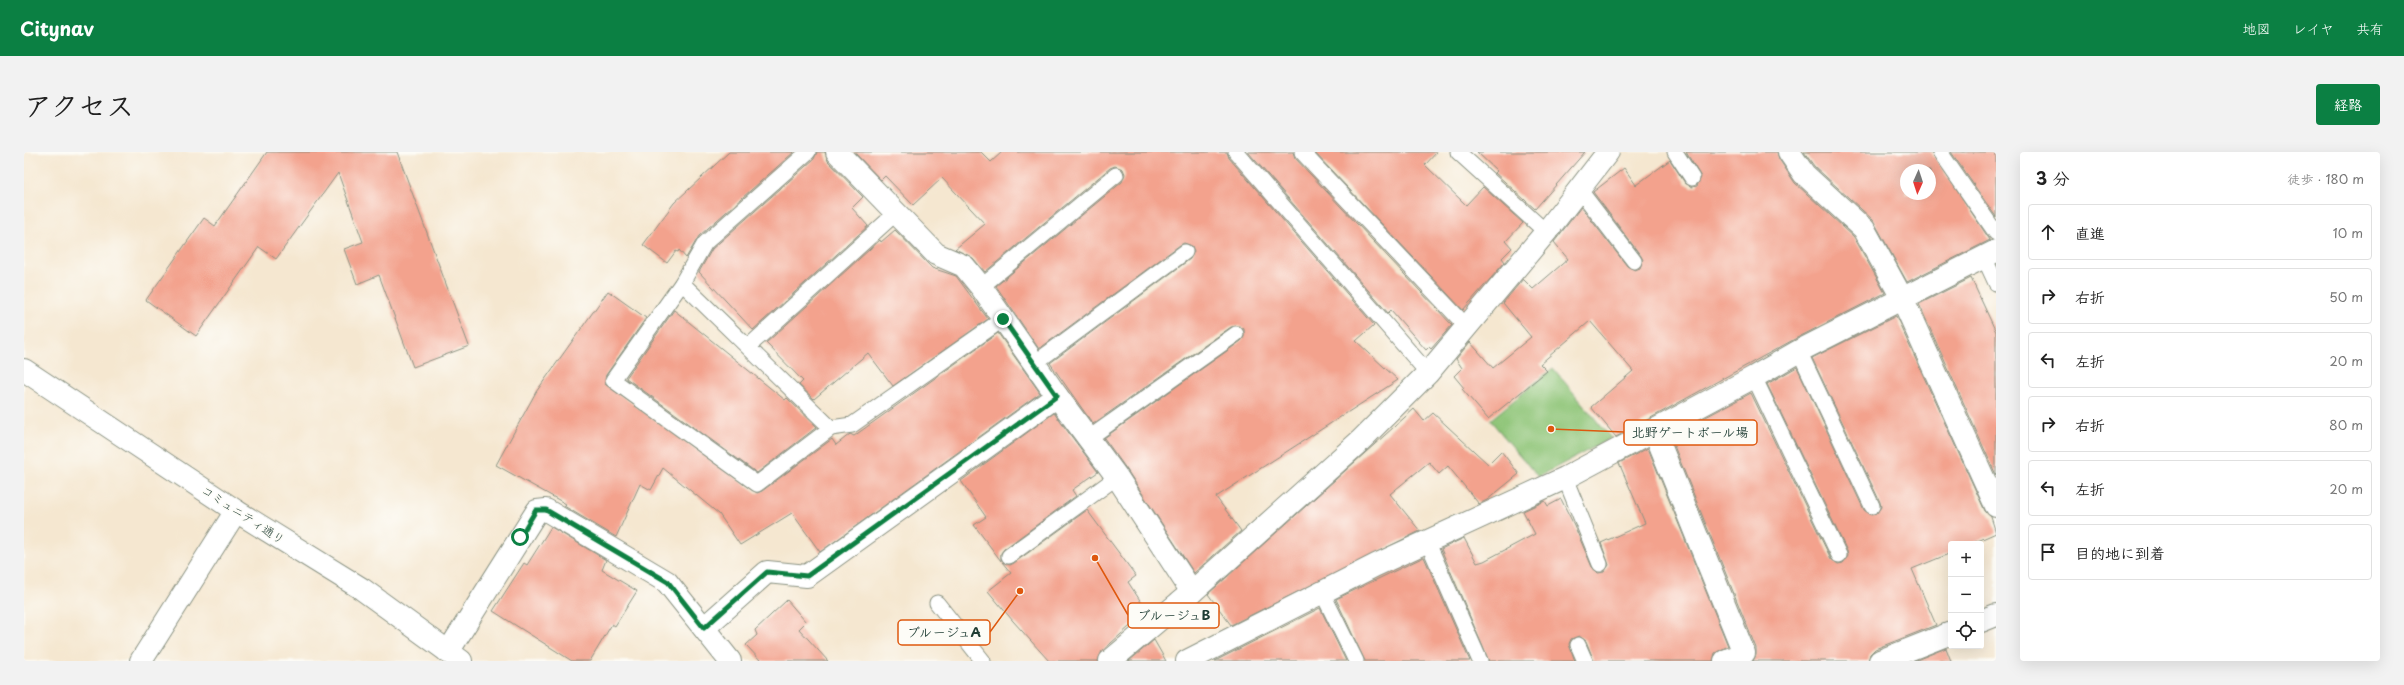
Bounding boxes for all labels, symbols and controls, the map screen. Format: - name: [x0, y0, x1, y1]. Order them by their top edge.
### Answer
- text: Citynav: [20, 14, 94, 42]
- text: 地図: [2243, 18, 2271, 39]
- text: レイヤ: [2293, 18, 2334, 39]
- text: 共有: [2356, 18, 2384, 39]
- text: アクセス: [24, 83, 134, 126]
- button: 経路: [2316, 84, 2380, 125]
- north arrow: [1900, 164, 1936, 200]
- text: 3 分: [2036, 165, 2070, 191]
- text: 徒歩 · 180 m: [2288, 169, 2364, 188]
- icon: ahead: [2037, 221, 2059, 243]
- text: 直進: [2075, 221, 2105, 244]
- text: 10 m: [2333, 223, 2363, 242]
- icon: right: [2037, 285, 2059, 307]
- text: 右折: [2075, 285, 2105, 308]
- text: 50 m: [2329, 287, 2363, 306]
- route end: [994, 310, 1012, 328]
- icon: left: [2037, 349, 2059, 371]
- text: 左折: [2075, 349, 2105, 372]
- text: 20 m: [2329, 351, 2363, 370]
- icon: right: [2037, 413, 2059, 435]
- text: 右折: [2075, 413, 2105, 436]
- text: 80 m: [2329, 415, 2363, 434]
- callout: 北野ゲートボール場: [1624, 420, 1757, 445]
- text: 北野ゲートボール場: [1632, 422, 1748, 441]
- icon: left: [2037, 477, 2059, 499]
- text: 左折: [2075, 477, 2105, 500]
- text: 20 m: [2329, 479, 2363, 498]
- street label: コミュニティ通り: [198, 480, 289, 548]
- route start: [511, 528, 529, 546]
- map controls: [1948, 541, 1984, 649]
- button: +: [1948, 541, 1984, 577]
- icon: arrive: [2037, 541, 2059, 563]
- text: 目的地に到着: [2075, 541, 2165, 564]
- button: −: [1948, 577, 1984, 613]
- callout: ブルージュB: [1128, 603, 1219, 628]
- text: ブルージュB: [1138, 605, 1211, 624]
- button: locate: [1948, 613, 1984, 649]
- callout: ブルージュA: [898, 620, 990, 645]
- text: ブルージュA: [907, 622, 981, 641]

